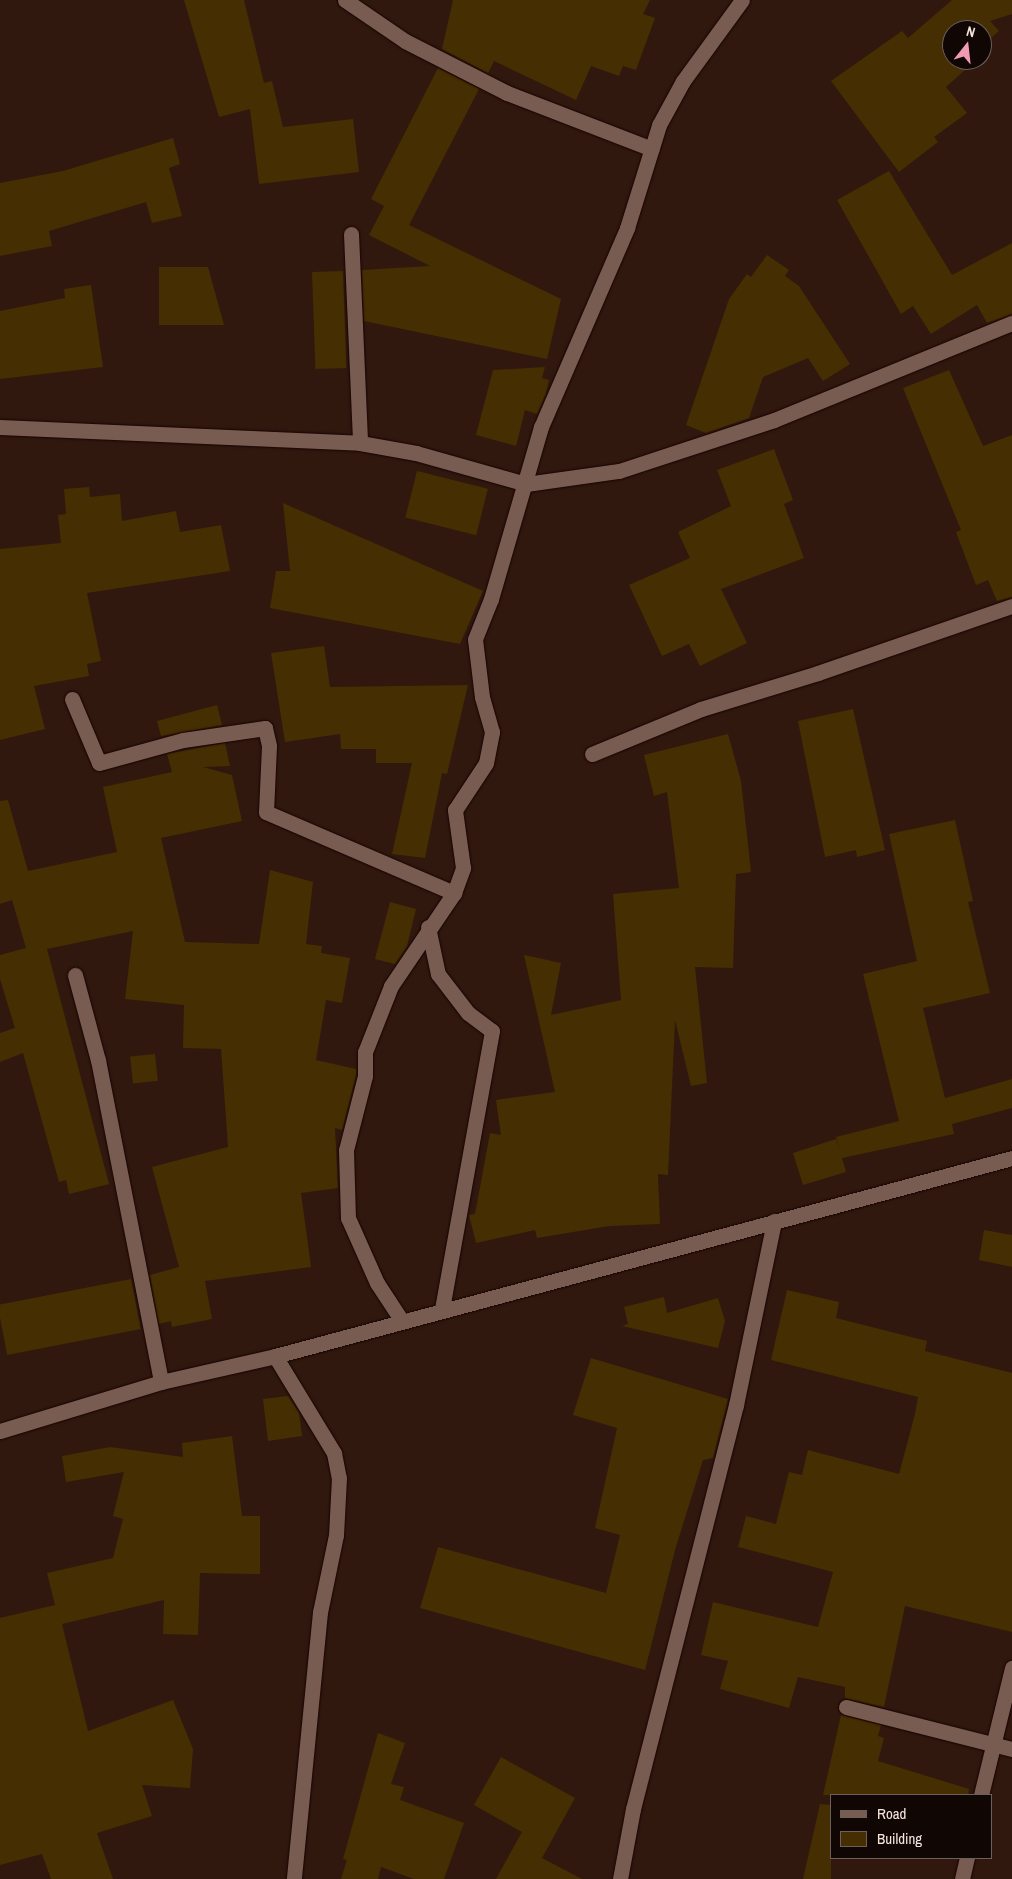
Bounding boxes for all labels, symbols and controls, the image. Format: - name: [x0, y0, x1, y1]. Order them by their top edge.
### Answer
- north arrow: [942, 20, 992, 70]
- text: N: [964, 22, 977, 41]
- legend: [830, 1794, 992, 1859]
- text: Road: [877, 1803, 906, 1824]
- text: Building: [877, 1828, 922, 1849]

